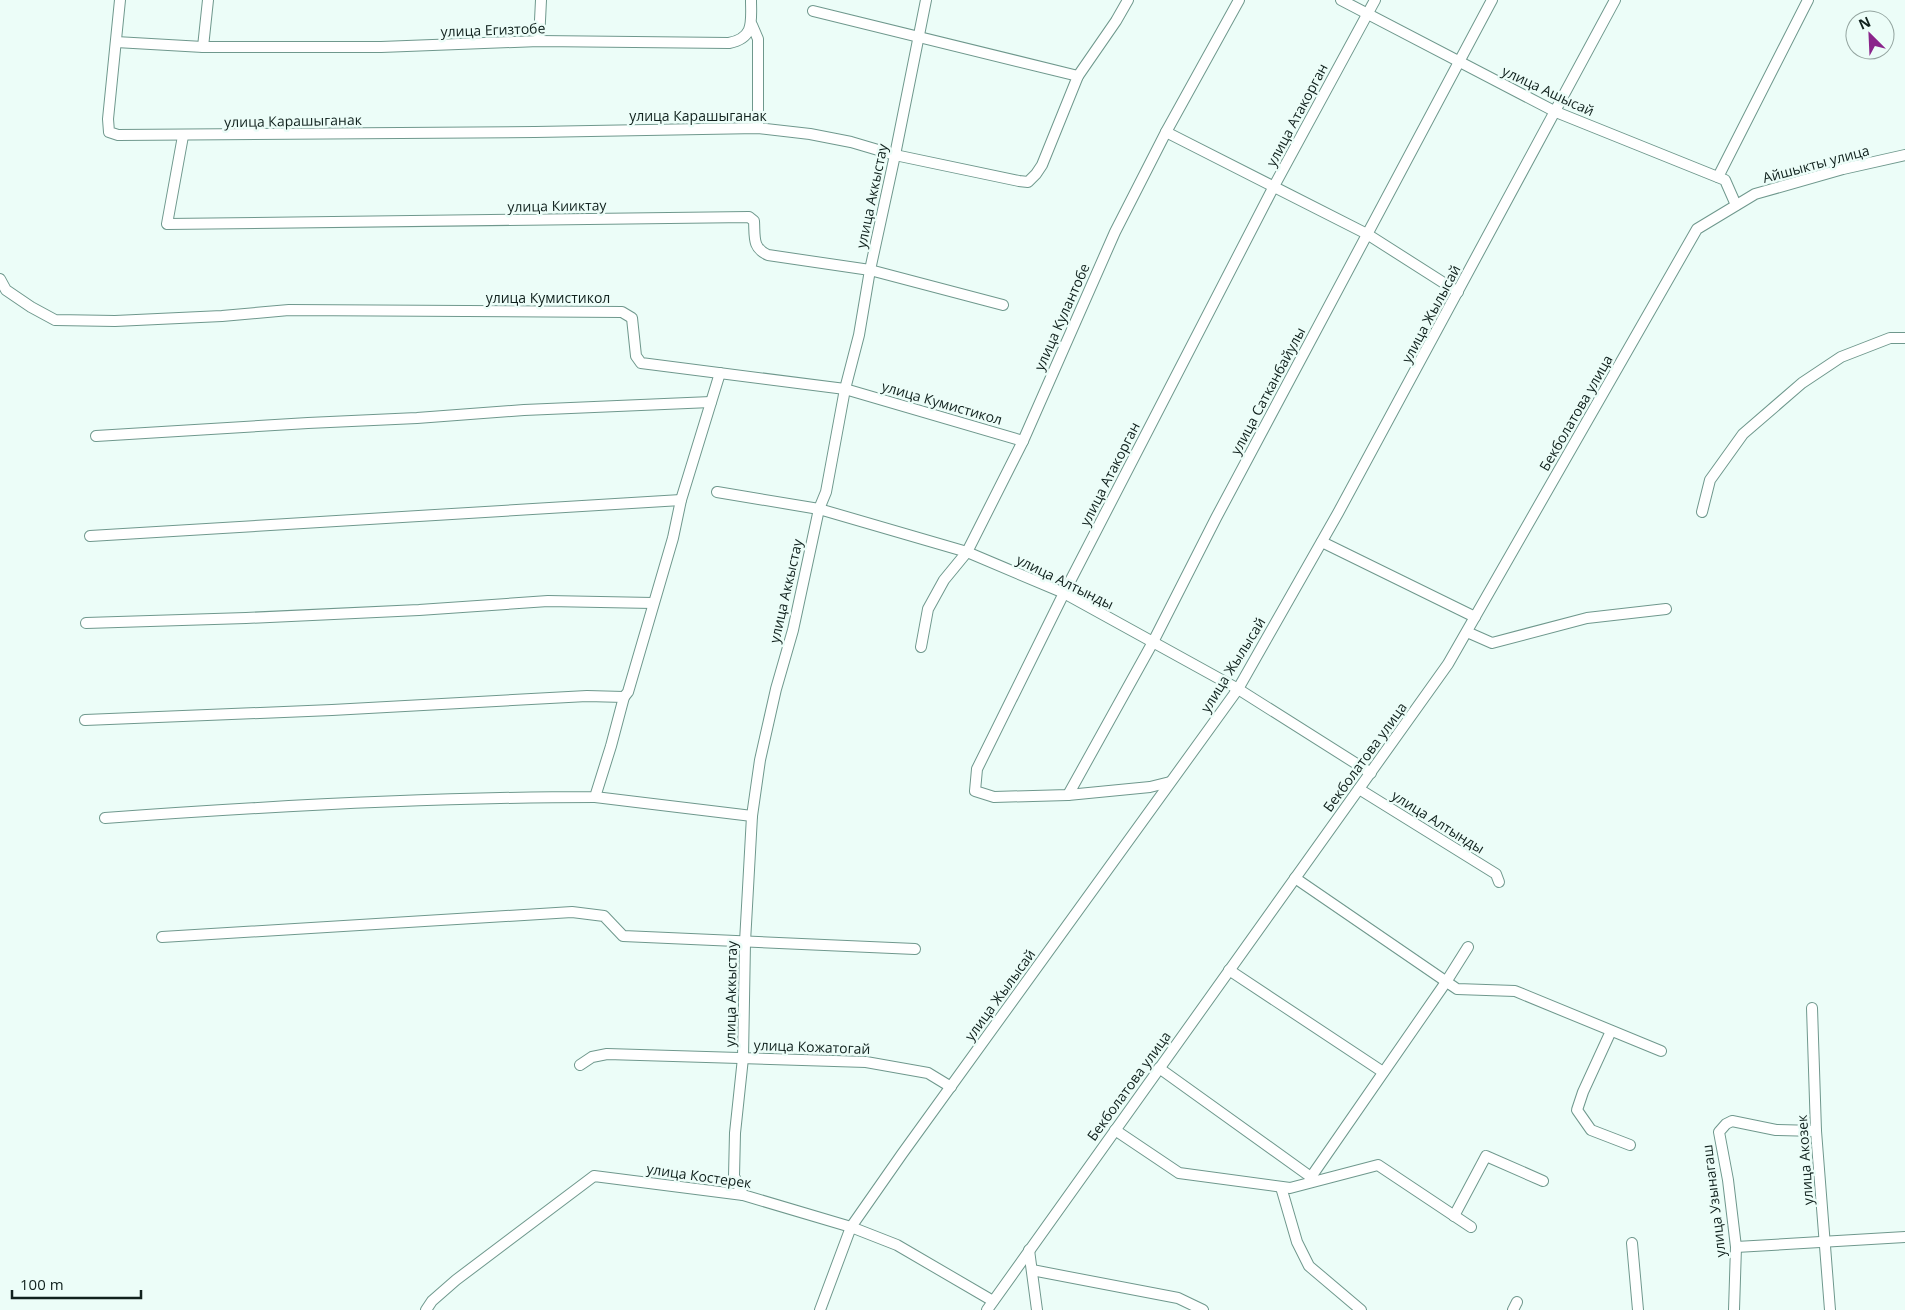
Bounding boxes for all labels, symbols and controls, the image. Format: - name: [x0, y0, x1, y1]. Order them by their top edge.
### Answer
- north arrow: [1845, 10, 1895, 60]
- text: N: [1855, 12, 1874, 34]
- street label: улица Егизтобе: [440, 18, 546, 41]
- street label: улица Атакорган: [1261, 60, 1332, 170]
- street label: улица Ашысай: [1499, 61, 1597, 120]
- street label: улица Карашыганак: [629, 106, 768, 125]
- street label: улица Карашыганак: [224, 110, 363, 131]
- street label: Айшыкты улица: [1760, 140, 1871, 187]
- street label: улица Аккыстау: [851, 141, 892, 250]
- street label: улица Кииктау: [507, 195, 608, 216]
- street label: улица Кулантобе: [1029, 260, 1094, 373]
- street label: улица Жылысай: [1397, 261, 1464, 366]
- street label: улица Кумистикол: [486, 288, 610, 307]
- street label: улица Сатканбайулы: [1226, 324, 1309, 458]
- street label: Бекболатова улица: [1535, 351, 1617, 474]
- street label: улица Кумистикол: [880, 376, 1005, 429]
- street label: улица Атакорган: [1075, 419, 1144, 529]
- street label: улица Аккыстау: [764, 536, 807, 645]
- street label: улица Алтынды: [1013, 550, 1117, 613]
- street label: улица Жылысай: [1196, 614, 1269, 716]
- street label: Бекболатова улица: [1318, 698, 1411, 815]
- street label: улица Алтынды: [1388, 785, 1488, 858]
- street label: улица Аккыстау: [720, 940, 741, 1047]
- street label: улица Жылысай: [960, 945, 1039, 1044]
- street label: Бекболатова улица: [1082, 1027, 1175, 1144]
- street label: улица Кожатогай: [753, 1035, 871, 1058]
- street label: улица Акозек: [1792, 1113, 1817, 1206]
- street label: улица Узынагаш: [1697, 1144, 1730, 1258]
- street label: улица Костерек: [645, 1159, 754, 1192]
- scale bar: [12, 1268, 141, 1300]
- text: 100 m: [20, 1274, 64, 1294]

